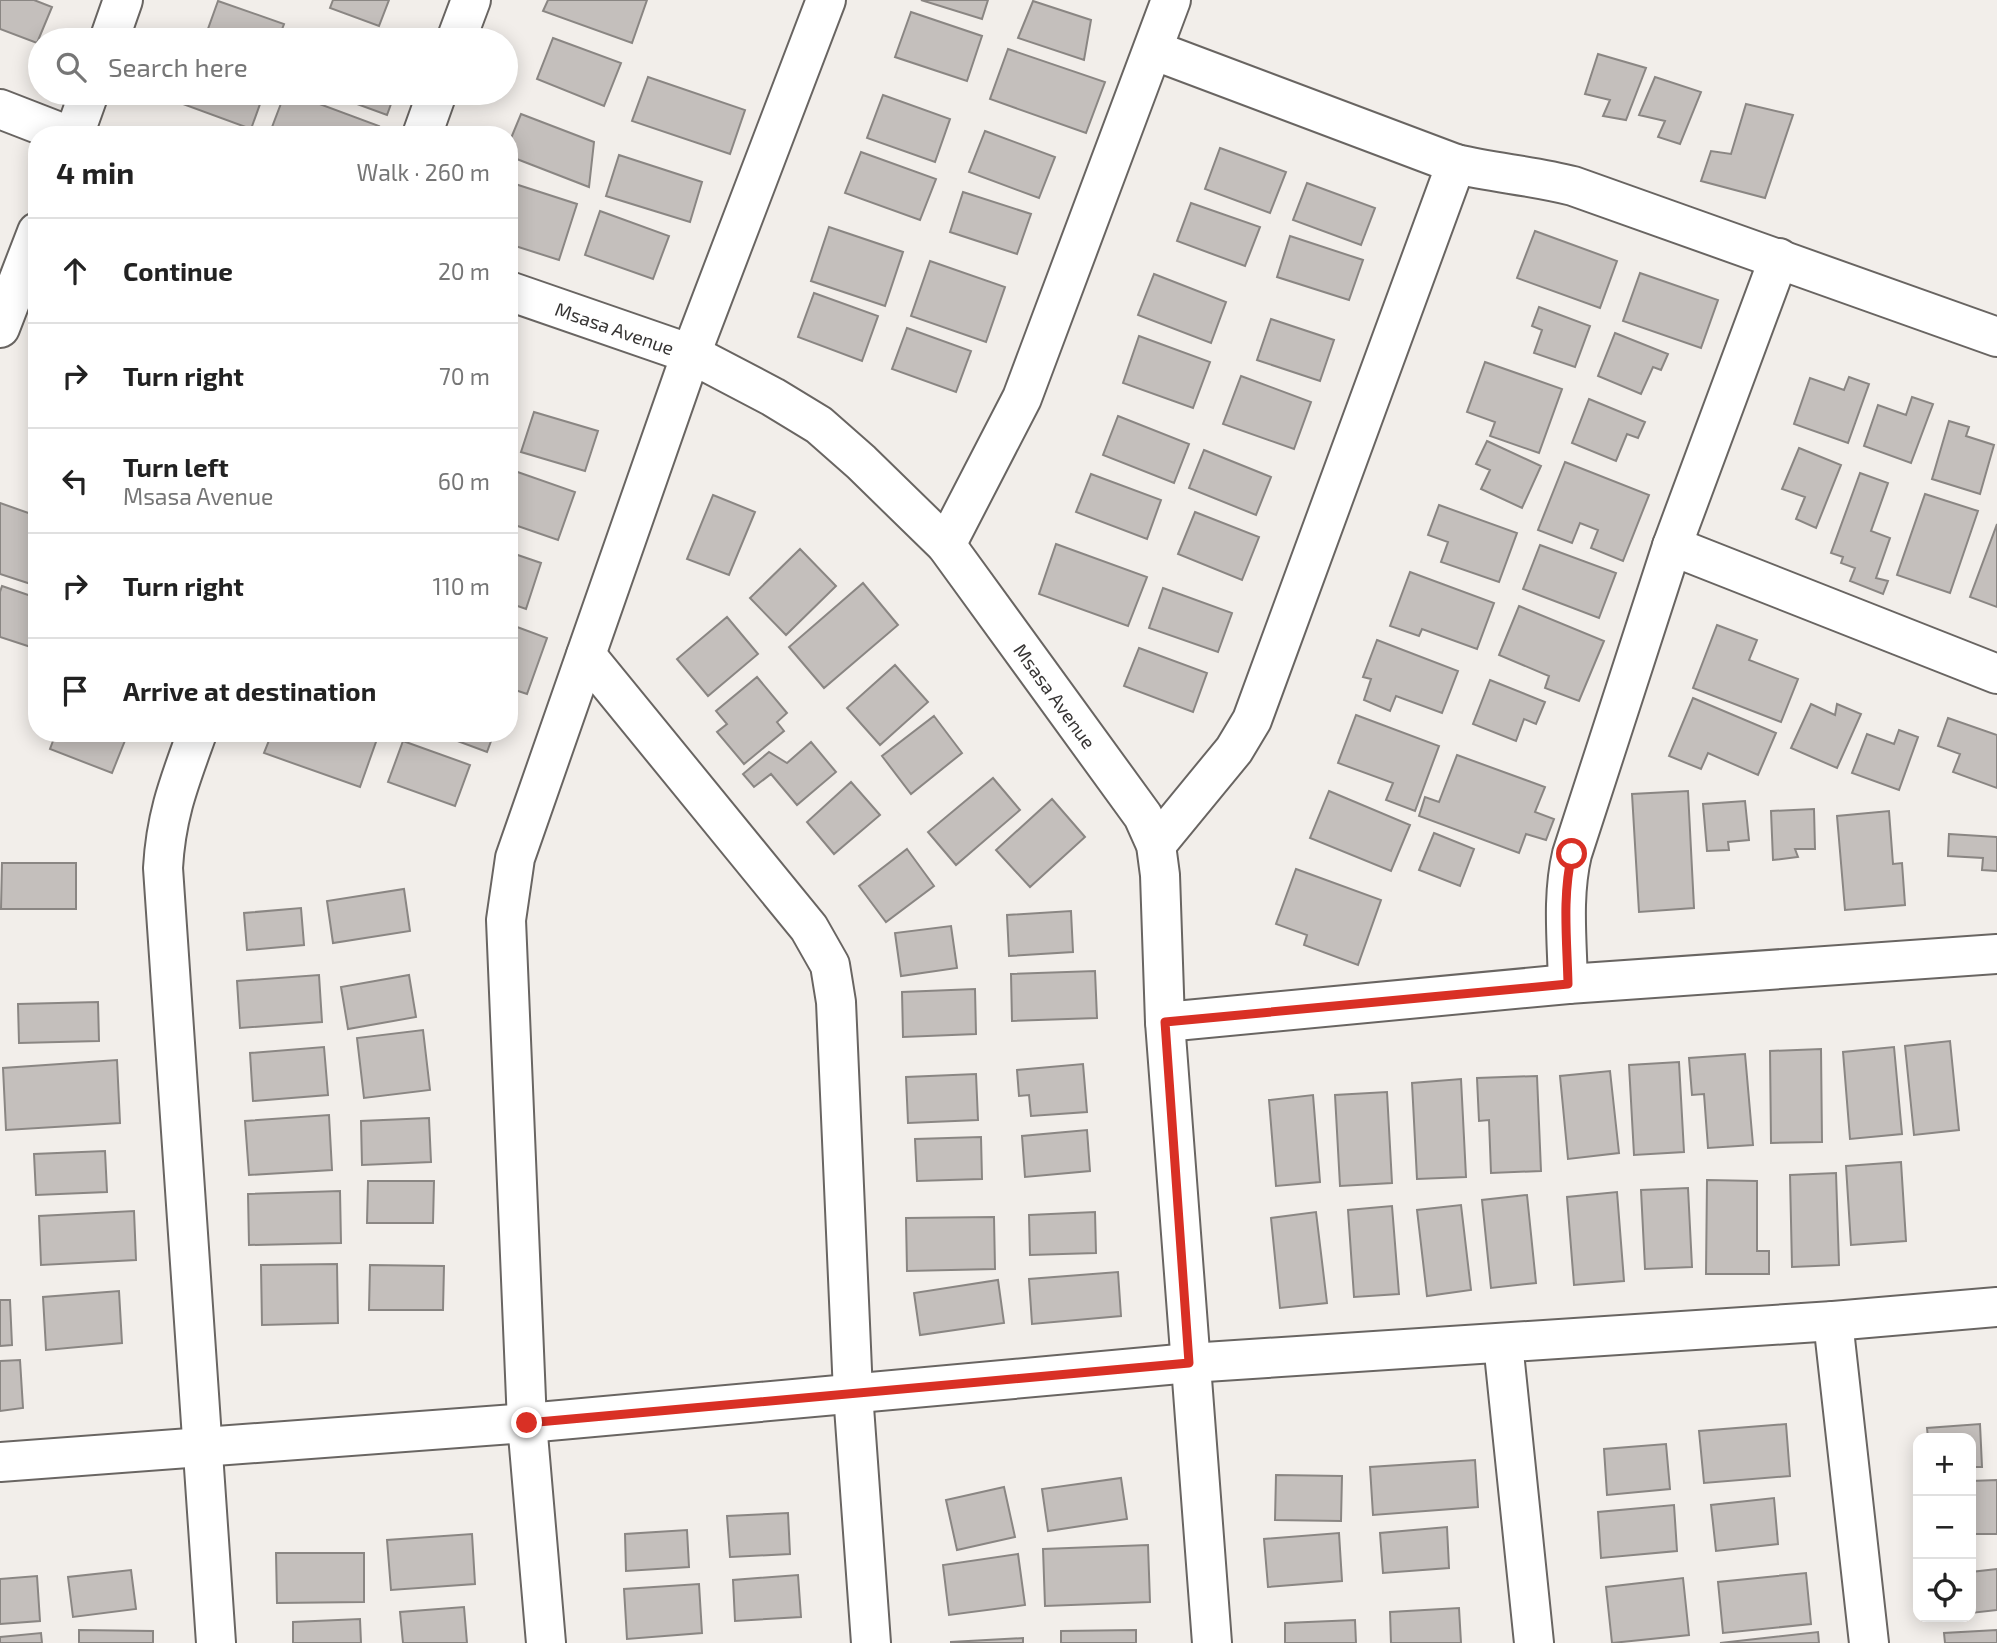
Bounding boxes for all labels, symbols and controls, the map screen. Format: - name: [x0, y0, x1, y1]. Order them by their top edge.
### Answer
- search box: [28, 28, 518, 105]
- icon: search: [52, 48, 90, 86]
- text: Search here: [108, 51, 248, 82]
- text: 4 min: [56, 154, 134, 190]
- text: Walk · 260 m: [357, 158, 490, 186]
- icon: ahead: [56, 252, 94, 290]
- text: Continue: [123, 255, 233, 286]
- text: 20 m: [438, 257, 490, 285]
- street label: Msasa Avenue: [552, 296, 677, 359]
- icon: right: [56, 357, 94, 395]
- text: Turn right: [123, 360, 244, 391]
- text: 70 m: [439, 362, 490, 390]
- text: Turn left: [123, 451, 229, 482]
- icon: left: [56, 462, 94, 500]
- text: 60 m: [438, 467, 490, 495]
- text: Msasa Avenue: [123, 482, 273, 510]
- icon: right: [56, 567, 94, 605]
- text: Turn right: [123, 570, 244, 601]
- text: 110 m: [433, 572, 490, 600]
- street label: Msasa Avenue: [1010, 639, 1101, 753]
- icon: arrive: [56, 672, 94, 710]
- text: Arrive at destination: [123, 675, 376, 706]
- route start: [1556, 838, 1587, 869]
- route end: [511, 1407, 542, 1438]
- map controls: [1913, 1433, 1976, 1622]
- button: +: [1913, 1433, 1976, 1496]
- button: −: [1913, 1496, 1976, 1559]
- button: locate: [1913, 1559, 1976, 1622]

